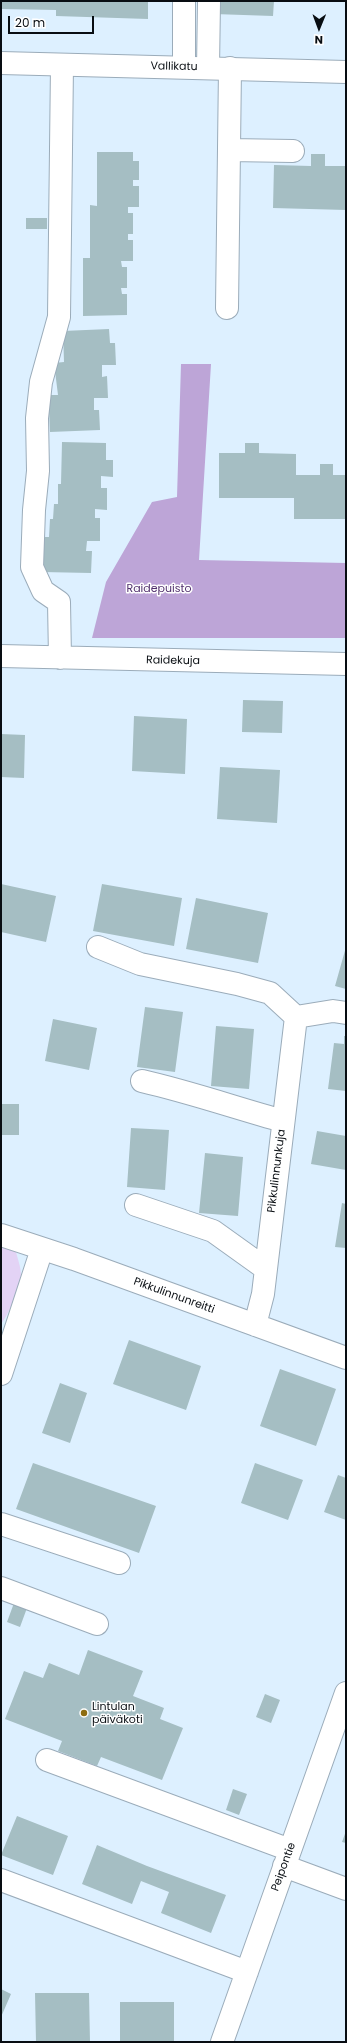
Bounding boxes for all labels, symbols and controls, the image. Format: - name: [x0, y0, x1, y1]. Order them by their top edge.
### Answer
- scale bar: [10, 8, 96, 34]
- north arrow: [299, 8, 339, 48]
- text: 20 m: [15, 14, 45, 31]
- text: N: [315, 32, 323, 48]
- street label: Vallikatu: [150, 60, 198, 74]
- park label: Raidepuisto: [126, 582, 192, 596]
- street label: Raidekuja: [146, 654, 200, 668]
- street label: Pikkulinnunkuja: [265, 1129, 289, 1213]
- street label: Pikkulinnunreitti: [132, 1275, 216, 1317]
- place label: Lintulan päiväkoti: [92, 1700, 143, 1726]
- marker: Lintulan päiväkoti: [79, 1708, 89, 1718]
- street label: Peipontie: [269, 1841, 299, 1893]

